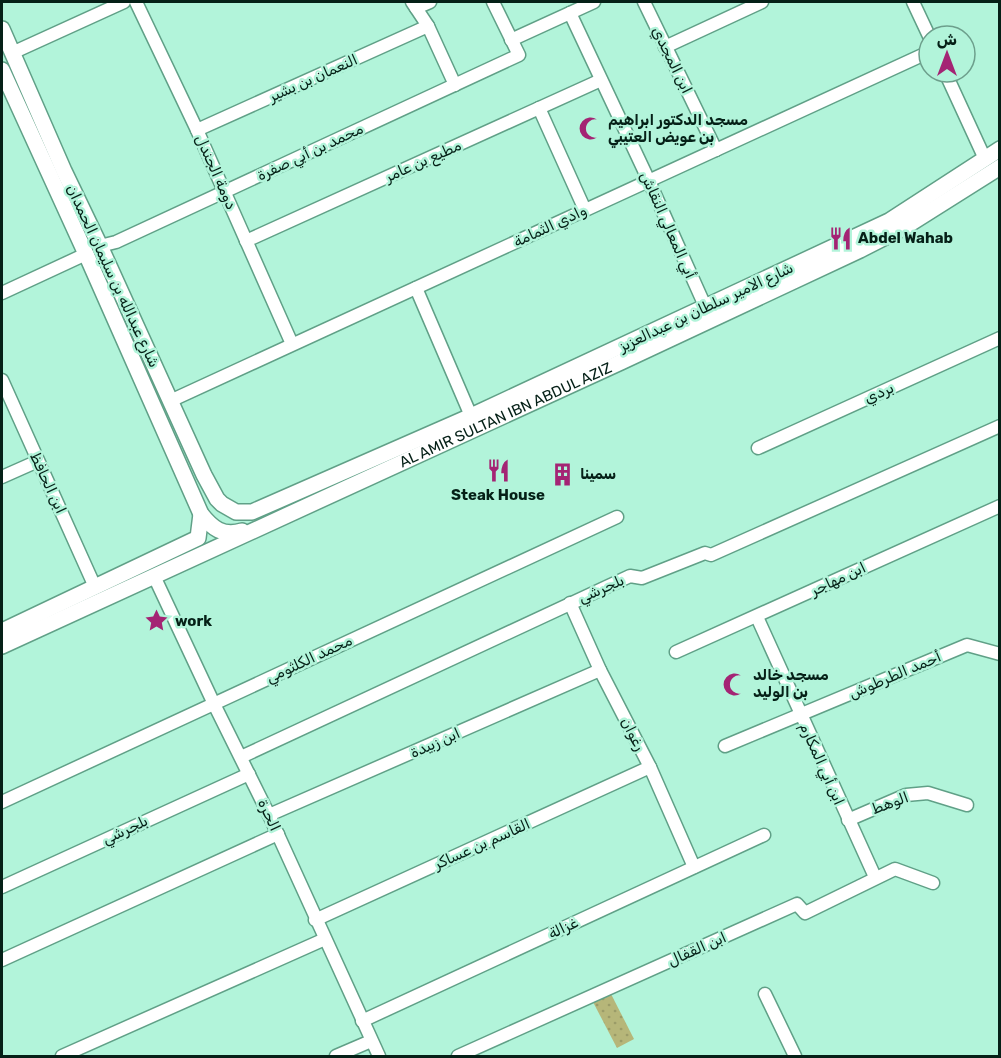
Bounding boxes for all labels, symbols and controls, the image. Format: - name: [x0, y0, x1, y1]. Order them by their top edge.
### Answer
- street label: ابن المجدي: [647, 24, 696, 97]
- north arrow: [917, 24, 977, 84]
- text: ش: [937, 30, 957, 49]
- street label: النعمان بن بشير: [265, 50, 360, 106]
- place label: مسجد الدكتور ابراهيم بن عويض العتيبي: [608, 111, 748, 149]
- mosque icon: مسجد الدكتور ابراهيم بن عويض العتيبي: [577, 116, 603, 142]
- street label: محمد بن أبي صفرة: [254, 119, 367, 187]
- street label: دومة الجندل: [191, 132, 240, 213]
- street label: مطيع بن عامر: [381, 136, 465, 188]
- street label: أبي المعالي النقاش: [634, 169, 700, 283]
- street label: شارع عبدالله بن سليمان الحمدان: [61, 182, 163, 371]
- street label: وادي الثمامة: [511, 201, 590, 252]
- restaurant icon: Abdel Wahab: [827, 225, 853, 251]
- place label: Abdel Wahab: [858, 229, 953, 247]
- street label: شارع الامير سلطان بن عبدالعزيز: [615, 259, 797, 358]
- street label: AL AMIR SULTAN IBN ABDUL AZIZ: [396, 358, 615, 471]
- street label: بردي: [861, 379, 897, 408]
- street label: ابن الحافظ: [26, 450, 70, 516]
- restaurant icon: Steak House: [485, 458, 511, 484]
- building icon: سمينا: [549, 461, 575, 487]
- place label: سمينا: [580, 465, 616, 483]
- place label: Steak House: [451, 486, 545, 504]
- street label: ابن مهاجر: [807, 558, 869, 600]
- street label: بلجرشي: [575, 571, 628, 610]
- place icon: work: [144, 608, 170, 634]
- place label: work: [175, 612, 212, 630]
- street label: محمد الكلثومي: [263, 631, 356, 690]
- street label: أحمد الطرطوش: [846, 647, 944, 703]
- place label: مسجد خالد بن الوليد: [753, 666, 829, 701]
- mosque icon: مسجد خالد بن الوليد: [722, 671, 748, 697]
- street label: رغوان: [617, 714, 649, 754]
- street label: ابن أبي المكارم: [793, 720, 848, 809]
- street label: ابن زبيدة: [407, 724, 463, 762]
- street label: الوهط: [869, 788, 911, 818]
- street label: الحرة: [254, 796, 284, 834]
- street label: بلجرشي: [99, 812, 152, 851]
- street label: القاسم بن عساكر: [430, 815, 533, 875]
- street label: غزالة: [545, 913, 581, 943]
- street label: ابن القفال: [665, 928, 729, 970]

